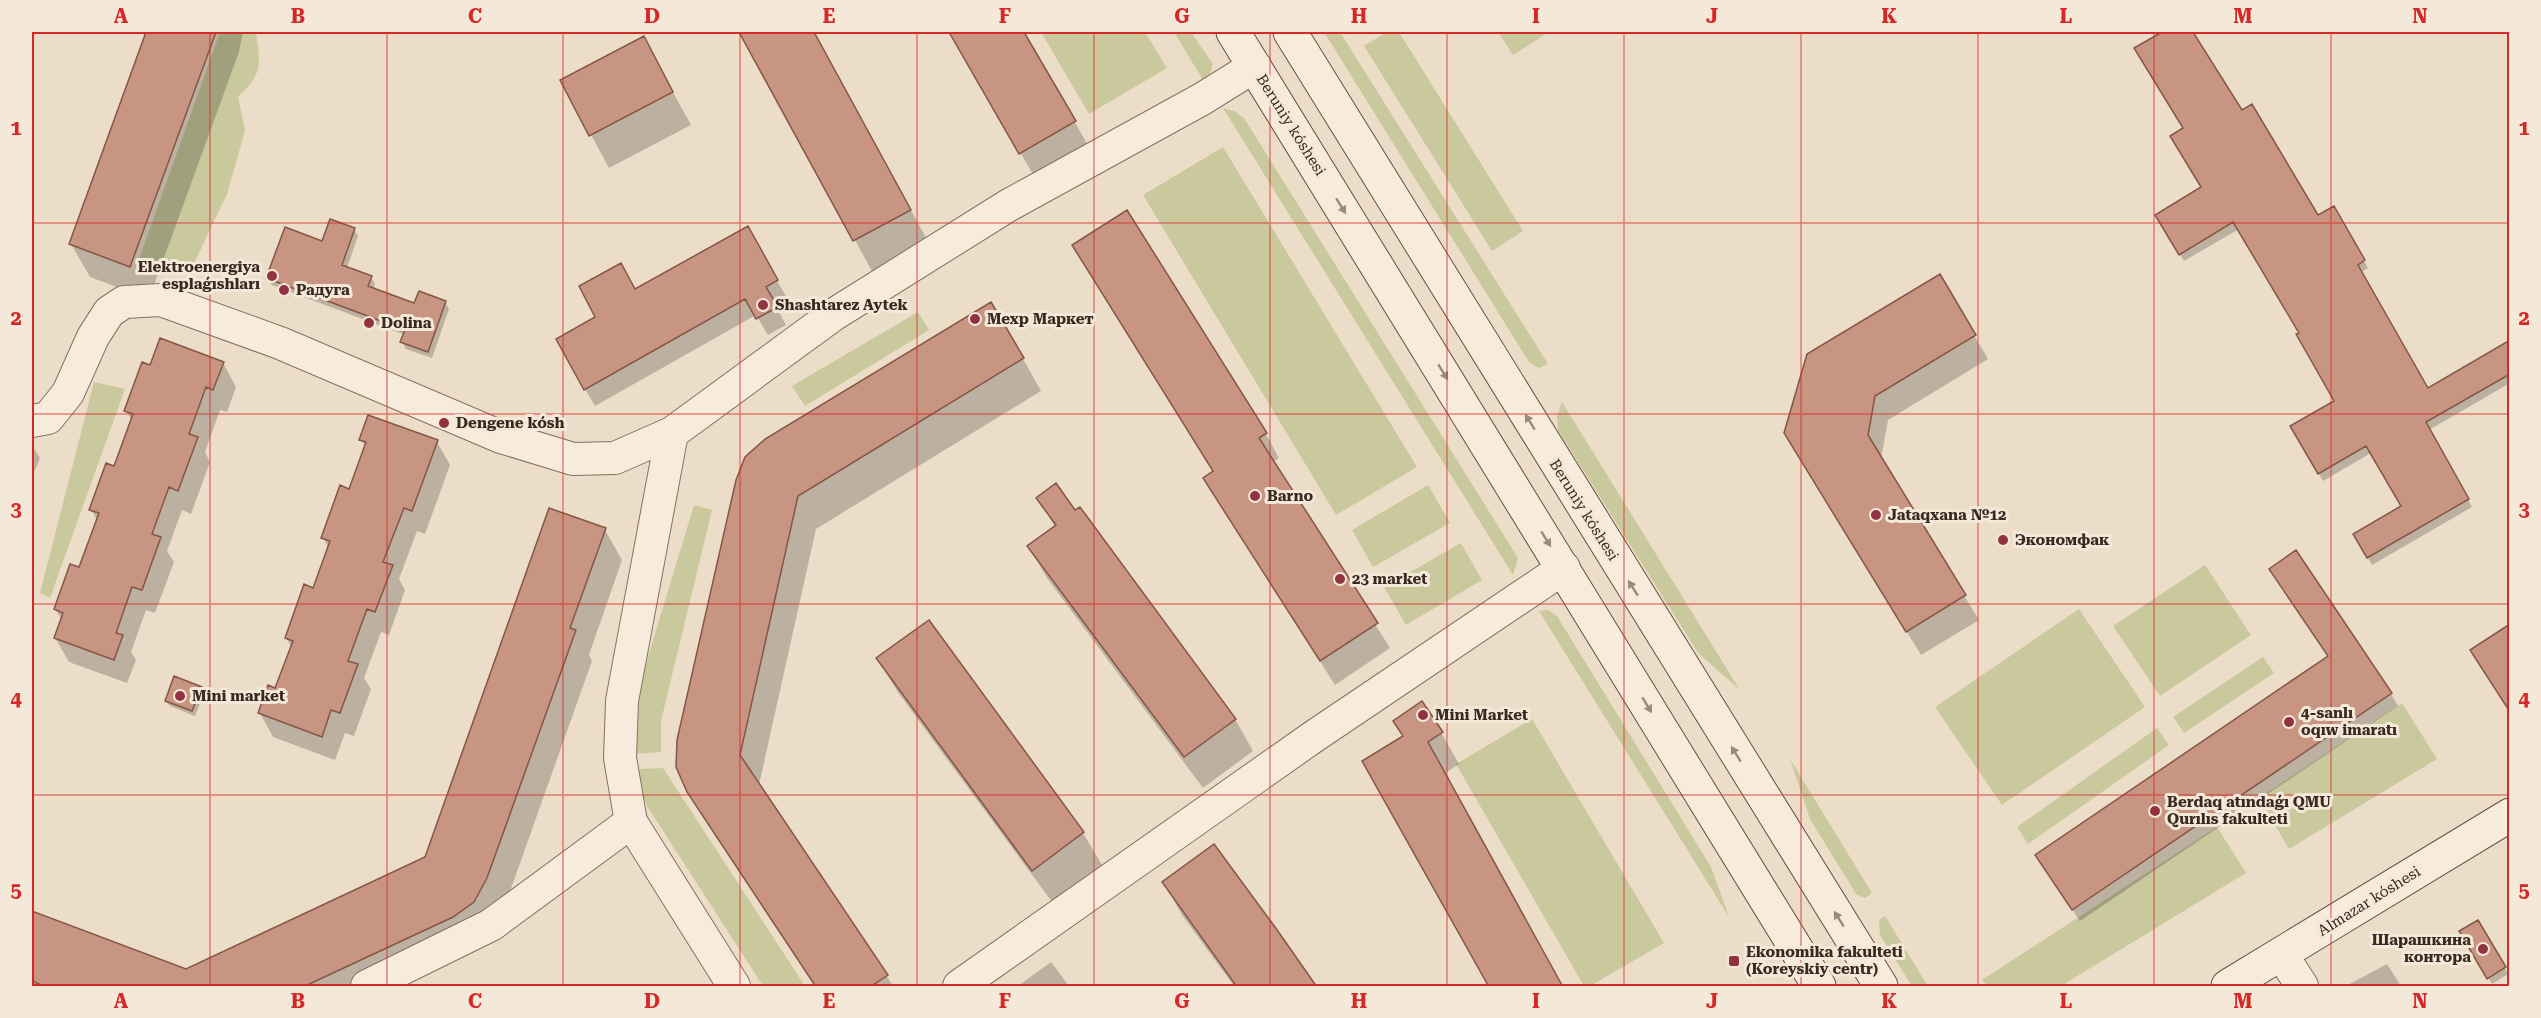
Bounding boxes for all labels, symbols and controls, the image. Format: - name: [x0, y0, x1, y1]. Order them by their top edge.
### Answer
- text: A: [114, 4, 129, 28]
- text: B: [291, 4, 305, 28]
- text: C: [468, 4, 482, 28]
- text: D: [644, 4, 660, 28]
- text: E: [823, 4, 836, 28]
- text: F: [999, 4, 1011, 28]
- text: G: [1174, 4, 1190, 28]
- text: H: [1351, 4, 1367, 28]
- text: I: [1532, 4, 1540, 28]
- text: J: [1706, 4, 1718, 28]
- text: K: [1881, 4, 1897, 28]
- text: L: [2060, 4, 2073, 28]
- text: M: [2233, 4, 2253, 28]
- text: N: [2412, 4, 2428, 28]
- street label: Beruniy kóshesi: [1253, 71, 1330, 179]
- text: 1: [10, 116, 22, 140]
- text: 1: [2518, 116, 2530, 140]
- one-way arrow: [1336, 198, 1347, 214]
- place label: Elektroenergiya esplaǵıshları: [138, 258, 260, 293]
- marker: Elektroenergiya esplaǵıshları: [265, 269, 279, 283]
- place label: Радуга: [296, 281, 350, 299]
- marker: Радуга: [277, 283, 291, 297]
- place label: Shashtarez Aytek: [775, 296, 908, 314]
- marker: Shashtarez Aytek: [756, 298, 770, 312]
- text: 2: [10, 306, 22, 330]
- text: 2: [2518, 306, 2530, 330]
- place label: Мехр Маркет: [987, 310, 1094, 328]
- marker: Мехр Маркет: [968, 312, 982, 326]
- place label: Dolina: [381, 314, 432, 332]
- marker: Dolina: [362, 316, 376, 330]
- one-way arrow: [1438, 364, 1449, 381]
- place label: Dengene kósh: [456, 414, 565, 432]
- one-way arrow: [1525, 414, 1536, 430]
- marker: Dengene kósh: [437, 416, 451, 430]
- street label: Beruniy kóshesi: [1546, 456, 1623, 564]
- place label: Barno: [1267, 487, 1313, 505]
- marker: Barno: [1248, 489, 1262, 503]
- text: 3: [10, 497, 22, 521]
- text: 3: [2518, 497, 2530, 521]
- place label: Jataqxana №12: [1888, 506, 2006, 524]
- marker: Jataqxana №12: [1869, 508, 1883, 522]
- one-way arrow: [1540, 530, 1551, 547]
- place label: Экономфак: [2015, 531, 2110, 549]
- marker: Экономфак: [1996, 533, 2010, 547]
- place label: 23 market: [1352, 570, 1427, 588]
- marker: 23 market: [1333, 572, 1347, 586]
- one-way arrow: [1628, 580, 1639, 596]
- text: 4: [10, 687, 22, 711]
- place label: Mini market: [192, 687, 285, 705]
- text: 4: [2518, 687, 2530, 711]
- marker: Mini market: [173, 689, 187, 703]
- one-way arrow: [1642, 697, 1653, 713]
- place label: 4-sanlı oqıw imaratı: [2301, 704, 2397, 739]
- place label: Mini Market: [1435, 706, 1528, 724]
- marker: Mini Market: [1416, 708, 1430, 722]
- marker: 4-sanlı oqıw imaratı: [2282, 715, 2296, 729]
- one-way arrow: [1730, 745, 1741, 762]
- place label: Berdaq atındaǵı QMU Qurılıs fakulteti: [2167, 793, 2331, 828]
- marker: Berdaq atındaǵı QMU Qurılıs fakulteti: [2148, 804, 2162, 818]
- street label: Almazar kóshesi: [2314, 862, 2424, 940]
- text: 5: [10, 878, 22, 902]
- text: 5: [2518, 878, 2530, 902]
- one-way arrow: [1833, 911, 1844, 927]
- place label: Шарашкина контора: [2372, 931, 2471, 966]
- marker: Шарашкина контора: [2476, 942, 2490, 956]
- place label: Ekonomika fakulteti (Koreyskiy centr): [1746, 943, 1903, 978]
- marker: Ekonomika fakulteti (Koreyskiy centr): [1727, 954, 1741, 968]
- text: A: [114, 989, 129, 1013]
- text: B: [291, 989, 305, 1013]
- text: C: [468, 989, 482, 1013]
- text: D: [644, 989, 660, 1013]
- text: E: [823, 989, 836, 1013]
- text: F: [999, 989, 1011, 1013]
- text: G: [1174, 989, 1190, 1013]
- text: H: [1351, 989, 1367, 1013]
- text: I: [1532, 989, 1540, 1013]
- text: J: [1706, 989, 1718, 1013]
- text: K: [1881, 989, 1897, 1013]
- text: L: [2060, 989, 2073, 1013]
- text: M: [2233, 989, 2253, 1013]
- text: N: [2412, 989, 2428, 1013]

